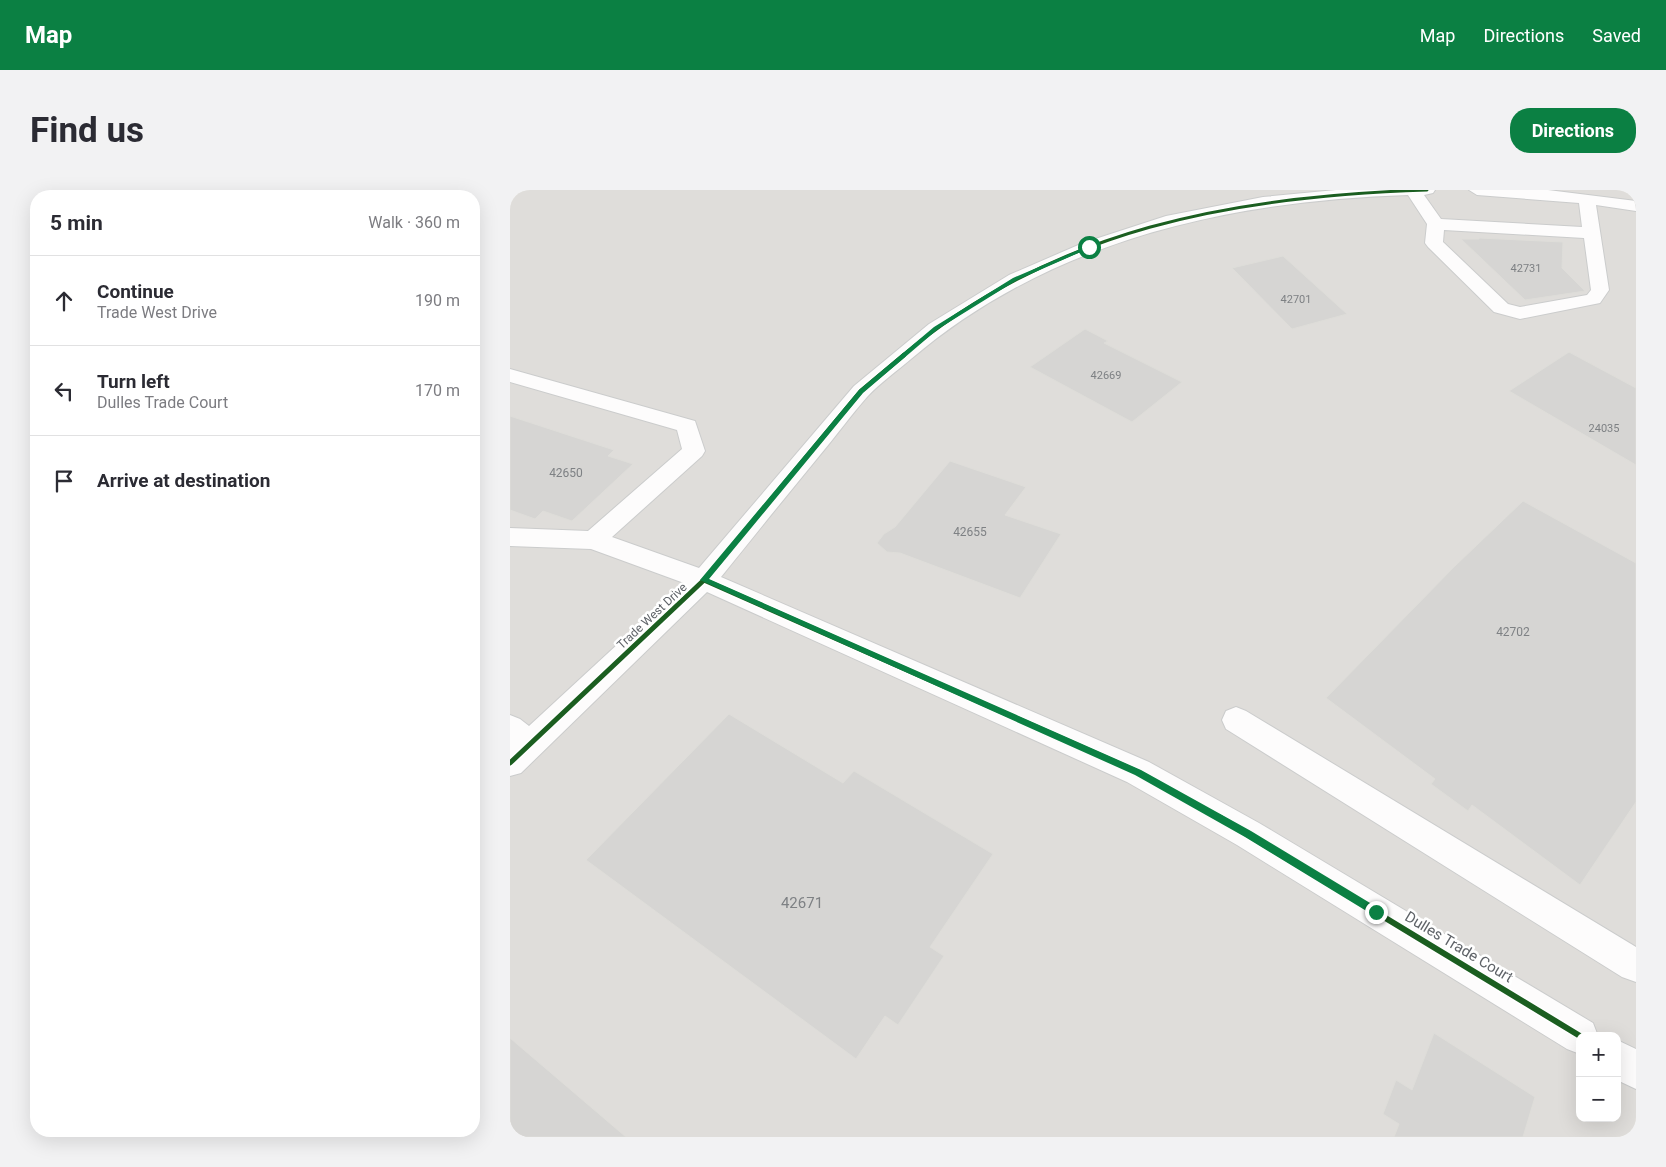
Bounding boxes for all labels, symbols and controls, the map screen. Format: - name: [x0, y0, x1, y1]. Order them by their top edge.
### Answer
- text: Map: [25, 21, 72, 49]
- text: Map: [1420, 25, 1455, 46]
- text: Directions: [1483, 25, 1564, 46]
- text: Saved: [1592, 25, 1641, 46]
- button: Directions: [1510, 108, 1636, 153]
- text: Find us: [30, 110, 144, 151]
- text: 5 min: [50, 211, 103, 235]
- text: Walk · 360 m: [368, 213, 460, 232]
- route start: [1078, 236, 1101, 259]
- house number: 42731: [1511, 262, 1541, 275]
- text: Continue: [97, 280, 174, 303]
- icon: ahead: [50, 287, 78, 315]
- text: 190 m: [415, 291, 460, 310]
- house number: 42701: [1281, 293, 1311, 306]
- text: Trade West Drive: [97, 303, 217, 322]
- house number: 42669: [1091, 369, 1121, 382]
- text: Turn left: [97, 370, 170, 393]
- icon: left: [50, 377, 78, 405]
- text: 170 m: [415, 381, 460, 400]
- text: Dulles Trade Court: [97, 393, 228, 412]
- house number: 24035: [1589, 422, 1619, 435]
- house number: 42650: [549, 466, 583, 480]
- icon: arrive: [50, 467, 78, 495]
- text: Arrive at destination: [97, 469, 270, 492]
- house number: 42655: [953, 525, 987, 539]
- street label: Trade West Drive: [614, 580, 690, 652]
- house number: 42702: [1496, 625, 1530, 639]
- house number: 42671: [781, 894, 823, 912]
- route end: [1365, 901, 1388, 924]
- street label: Dulles Trade Court: [1402, 908, 1516, 986]
- map controls: [1576, 1032, 1621, 1122]
- button: +: [1576, 1032, 1621, 1077]
- button: −: [1576, 1077, 1621, 1122]

